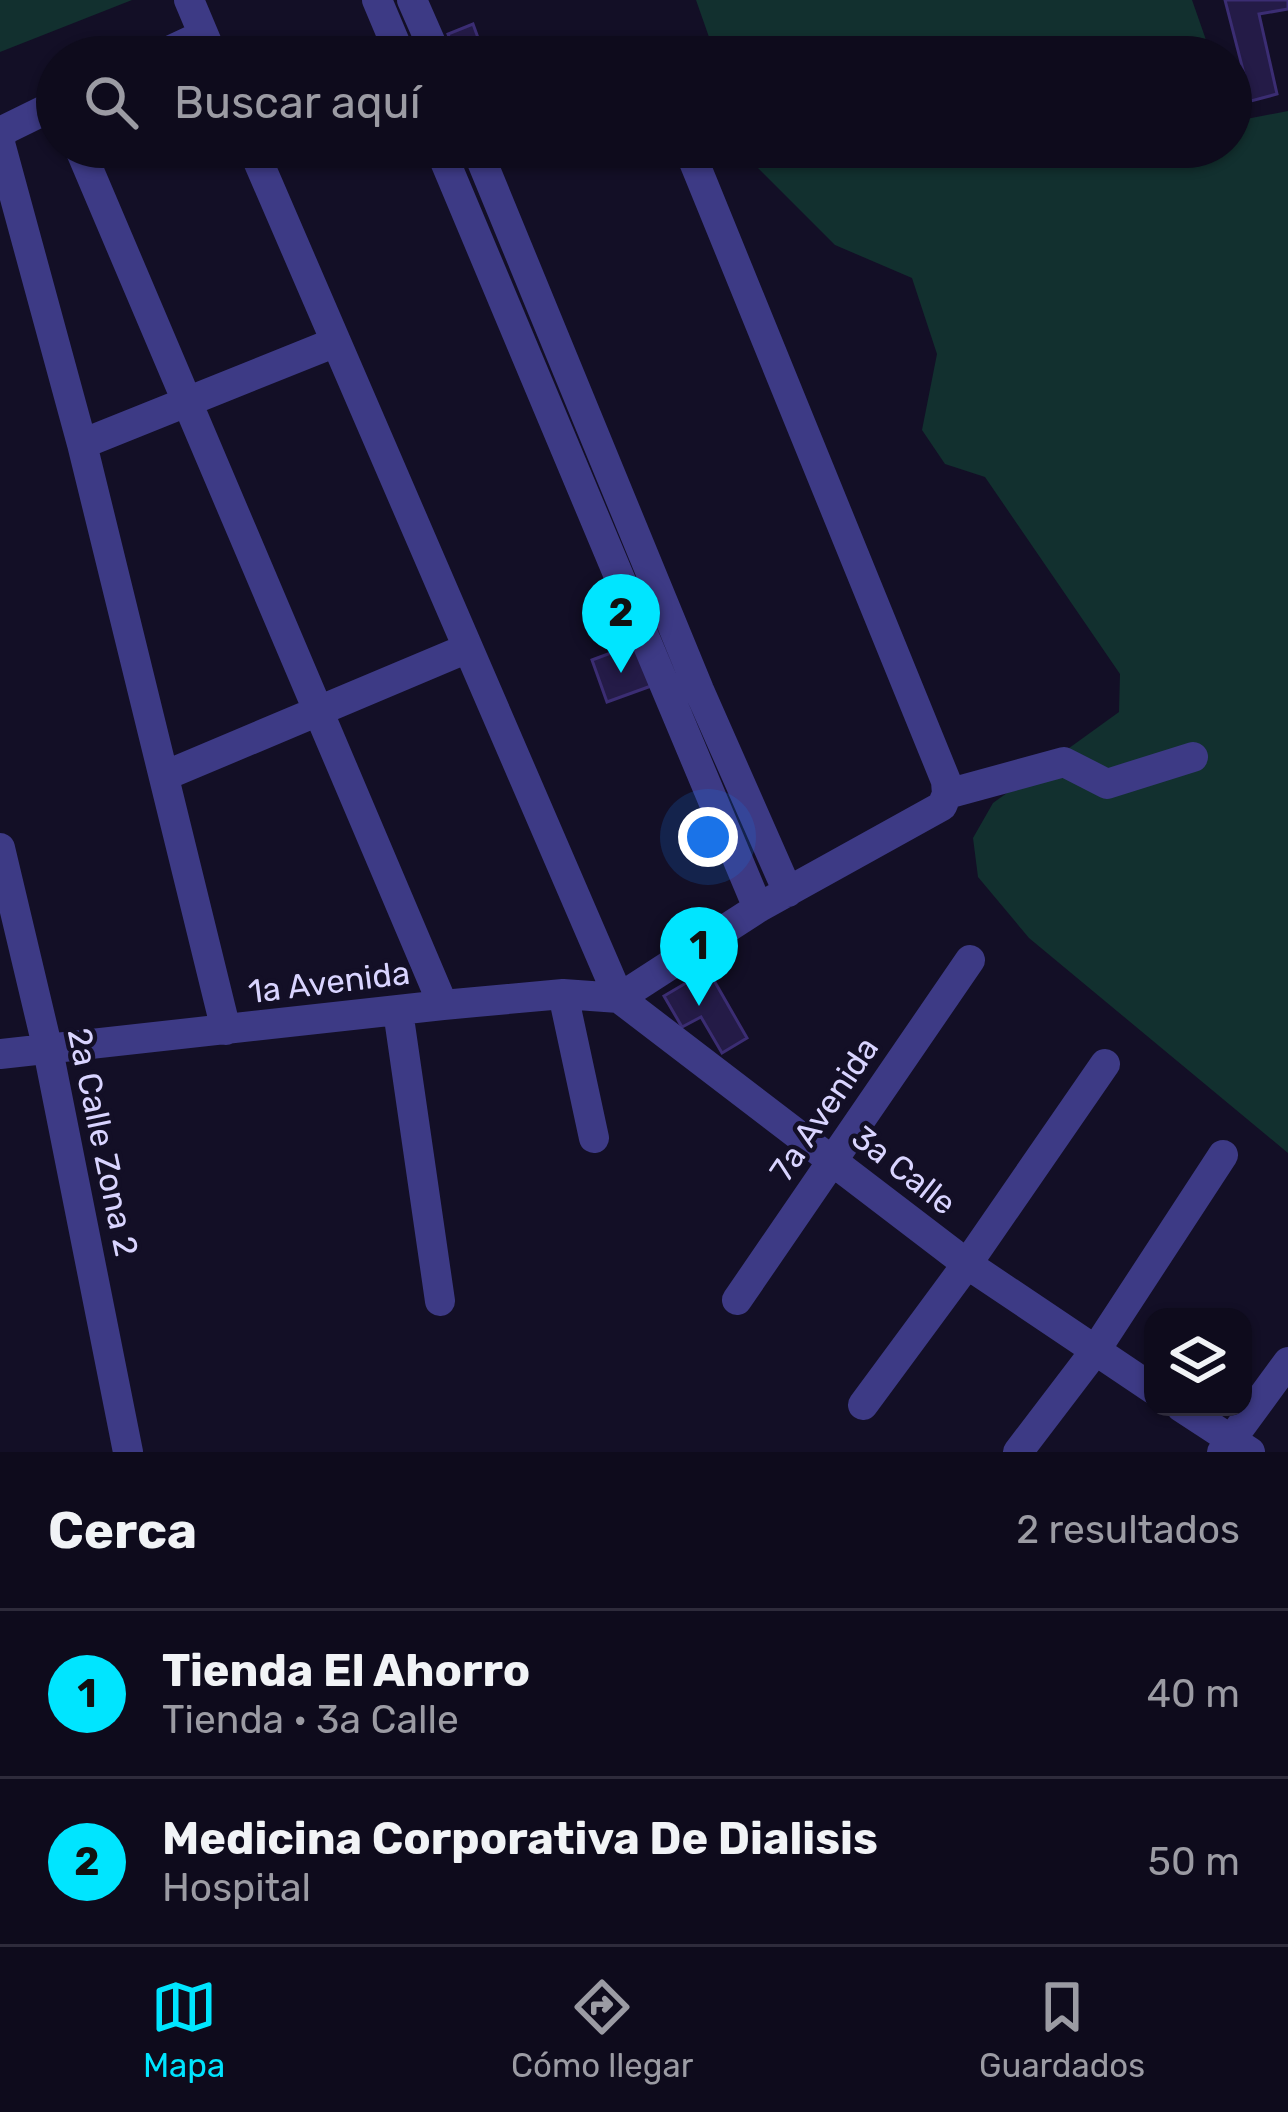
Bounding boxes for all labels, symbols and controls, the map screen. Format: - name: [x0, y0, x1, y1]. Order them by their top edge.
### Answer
- search box: [36, 36, 1252, 168]
- icon: search: [78, 69, 144, 135]
- text: Buscar aquí: [174, 76, 421, 129]
- pin: 2: [582, 574, 660, 673]
- your location: [678, 807, 738, 867]
- pin: 1: [660, 907, 738, 1006]
- street label: 1a Avenida: [246, 953, 412, 1011]
- street label: 2a Calle Zona 2: [60, 1024, 146, 1260]
- street label: 7a Avenida: [762, 1030, 886, 1188]
- street label: 3a Calle: [844, 1117, 964, 1223]
- map controls: [1144, 1308, 1252, 1416]
- button: layers: [1144, 1308, 1252, 1416]
- text: Cerca: [48, 1500, 197, 1561]
- text: 2 resultados: [1016, 1507, 1240, 1553]
- text: Tienda El Ahorro: [162, 1644, 530, 1697]
- text: 1: [77, 1671, 97, 1717]
- text: 40 m: [1147, 1671, 1240, 1717]
- text: Tienda · 3a Calle: [162, 1697, 459, 1743]
- text: Medicina Corporativa De Dialisis: [162, 1812, 878, 1865]
- text: 2: [74, 1839, 100, 1885]
- text: 50 m: [1148, 1839, 1240, 1885]
- text: Hospital: [162, 1865, 311, 1911]
- tab: Mapa: [143, 1974, 225, 2085]
- tab: Cómo llegar: [511, 1974, 693, 2085]
- tab: Guardados: [979, 1974, 1145, 2085]

